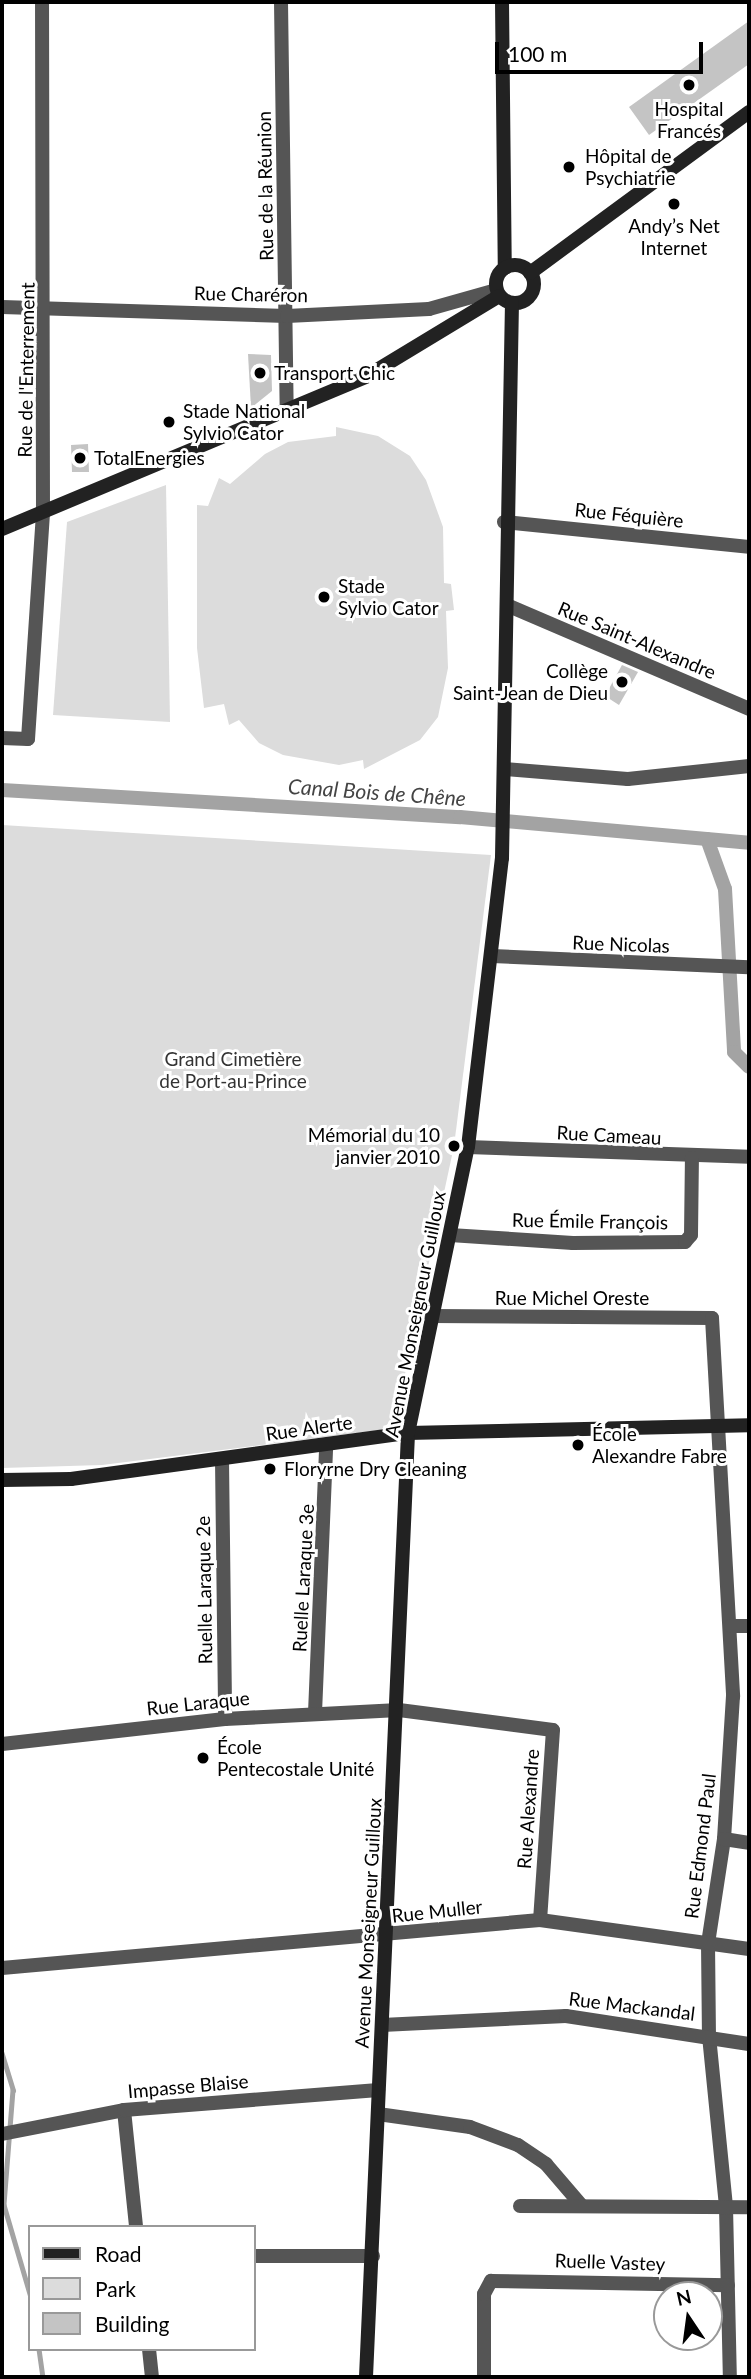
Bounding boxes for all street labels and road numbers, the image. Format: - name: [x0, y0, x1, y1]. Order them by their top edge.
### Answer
- street label: Rue de la Réunion: [252, 111, 278, 261]
- street label: Rue de l'Enterrement: [13, 282, 39, 458]
- street label: Rue Charéron: [194, 282, 308, 306]
- street label: Rue Féquière: [573, 498, 685, 532]
- street label: Rue Saint-Alexandre: [555, 596, 719, 684]
- street label: Rue Nicolas: [572, 931, 670, 957]
- street label: Rue Cameau: [556, 1121, 662, 1149]
- street label: Avenue Monseigneur Guilloux: [380, 1189, 450, 1439]
- street label: Rue Émile François: [512, 1208, 668, 1234]
- street label: Rue Michel Oreste: [495, 1287, 649, 1309]
- street label: Rue Alerte: [264, 1411, 354, 1445]
- street label: Ruelle Laraque 3e: [288, 1503, 318, 1653]
- street label: Ruelle Laraque 2e: [191, 1516, 217, 1664]
- street label: Rue Laraque: [145, 1686, 251, 1720]
- street label: Rue Alexandre: [512, 1748, 544, 1870]
- street label: Rue Edmond Paul: [680, 1772, 720, 1920]
- street label: Avenue Monseigneur Guilloux: [350, 1797, 386, 2049]
- street label: Rue Muller: [391, 1895, 483, 1927]
- street label: Rue Mackandal: [568, 1987, 696, 2025]
- street label: Impasse Blaise: [127, 2069, 249, 2103]
- street label: Ruelle Vastey: [554, 2249, 666, 2275]

